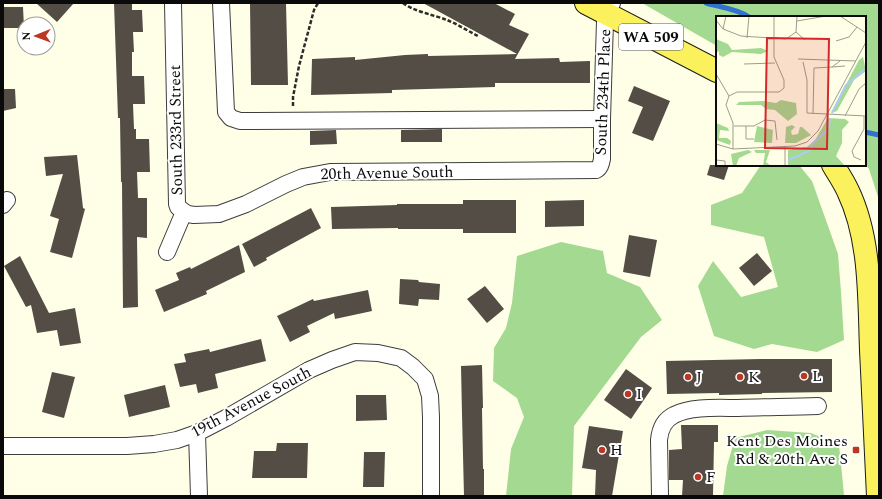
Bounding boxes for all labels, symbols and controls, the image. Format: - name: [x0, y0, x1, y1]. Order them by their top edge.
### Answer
- north arrow: [16, 16, 56, 56]
- inset map: [716, 16, 866, 166]
- road number: WA 509: [619, 24, 683, 50]
- street label: South 234th Place: [589, 28, 617, 156]
- text: N: [18, 32, 35, 41]
- street label: South 233rd Street: [163, 64, 189, 196]
- street label: 20th Avenue South: [320, 160, 454, 186]
- street label: 19th Avenue South: [187, 360, 315, 444]
- place label: L: [812, 364, 822, 388]
- place label: J: [696, 365, 702, 389]
- place label: K: [748, 365, 760, 389]
- marker: L: [799, 371, 809, 381]
- marker: J: [683, 372, 693, 382]
- marker: K: [735, 372, 745, 382]
- place label: I: [636, 382, 642, 406]
- marker: I: [623, 389, 633, 399]
- place label: Kent Des Moines Rd & 20th Ave S: [726, 429, 848, 471]
- place label: H: [610, 438, 623, 462]
- marker: H: [597, 445, 607, 455]
- marker: Kent Des Moines Rd & 20th Ave S: [851, 445, 861, 455]
- place label: F: [706, 465, 716, 489]
- marker: F: [693, 472, 703, 482]

